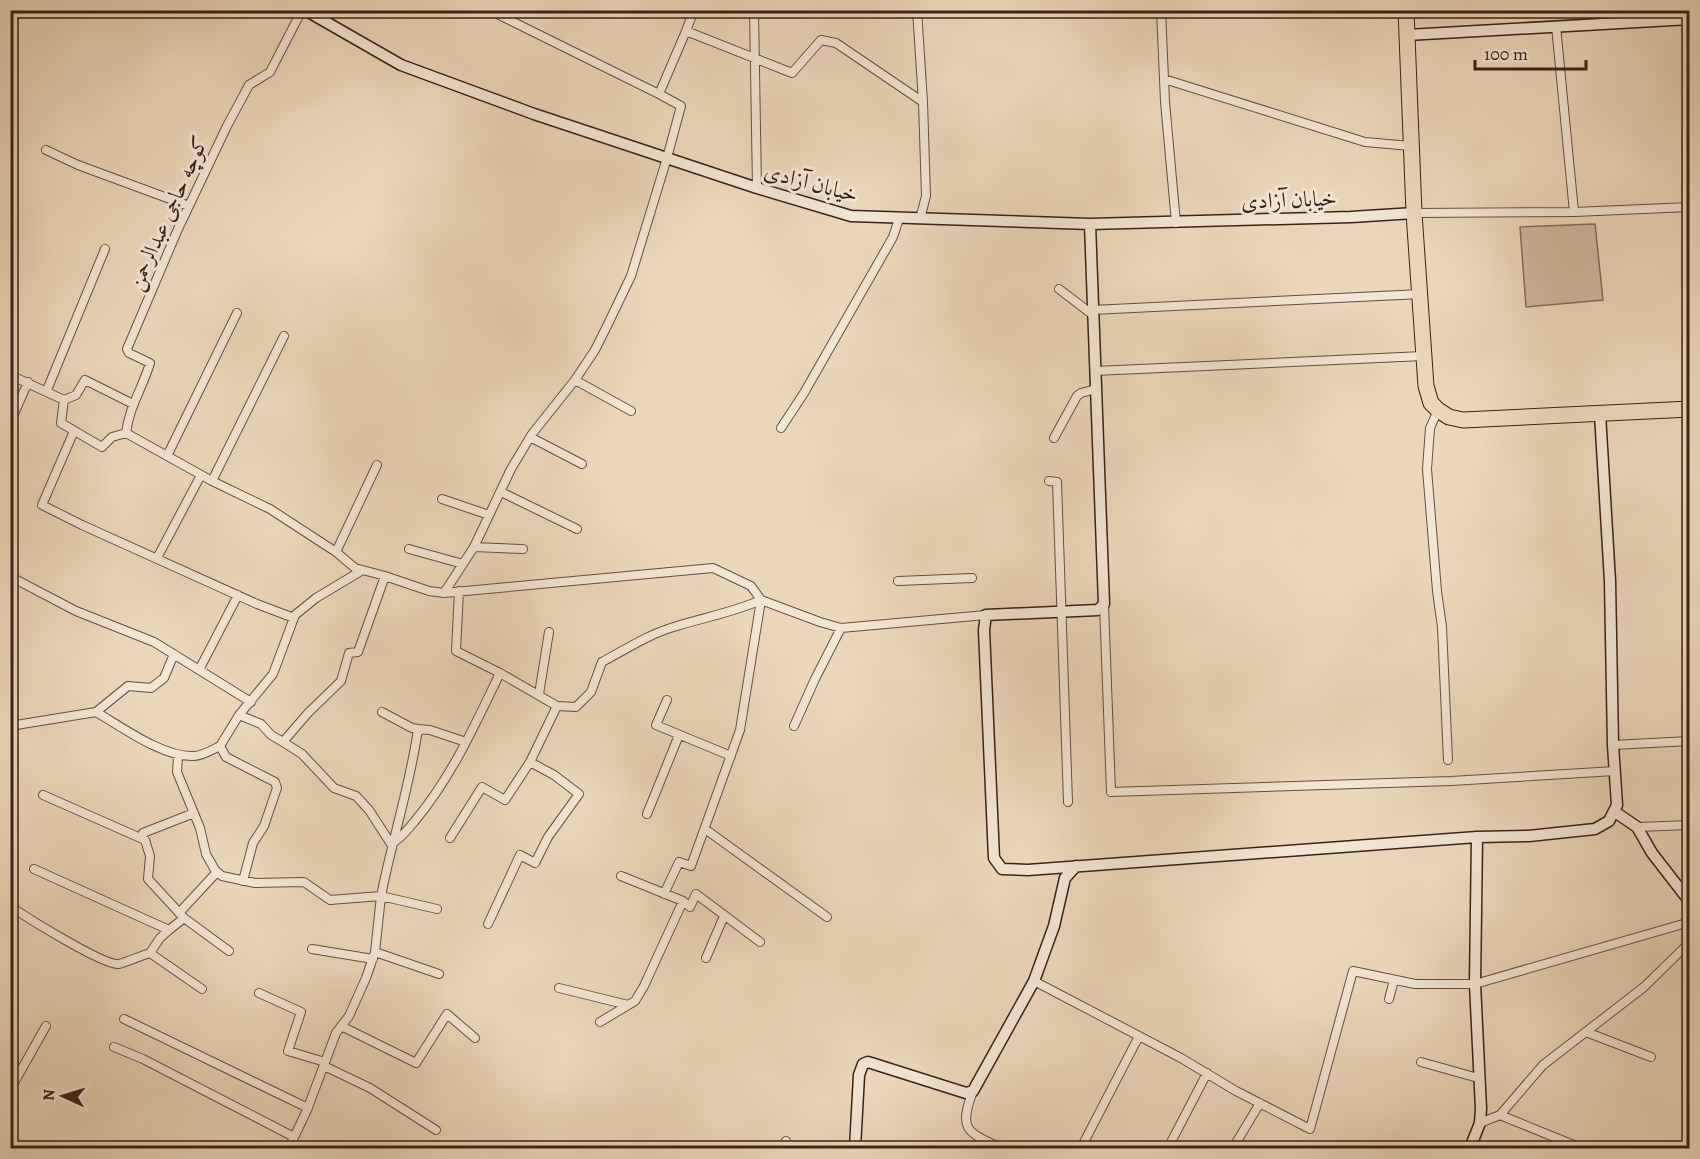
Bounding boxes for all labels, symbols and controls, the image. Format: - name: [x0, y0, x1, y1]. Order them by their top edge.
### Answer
- scale bar: [1475, 33, 1586, 71]
- text: 100 m: [1484, 42, 1528, 66]
- street label: کوچه حاجی عبدالرحمن: [120, 131, 216, 295]
- street label: خیابان آزادی: [761, 156, 861, 210]
- street label: خیابان آزادی: [1240, 183, 1338, 217]
- north arrow: [33, 1066, 93, 1126]
- text: N: [38, 1088, 60, 1102]

